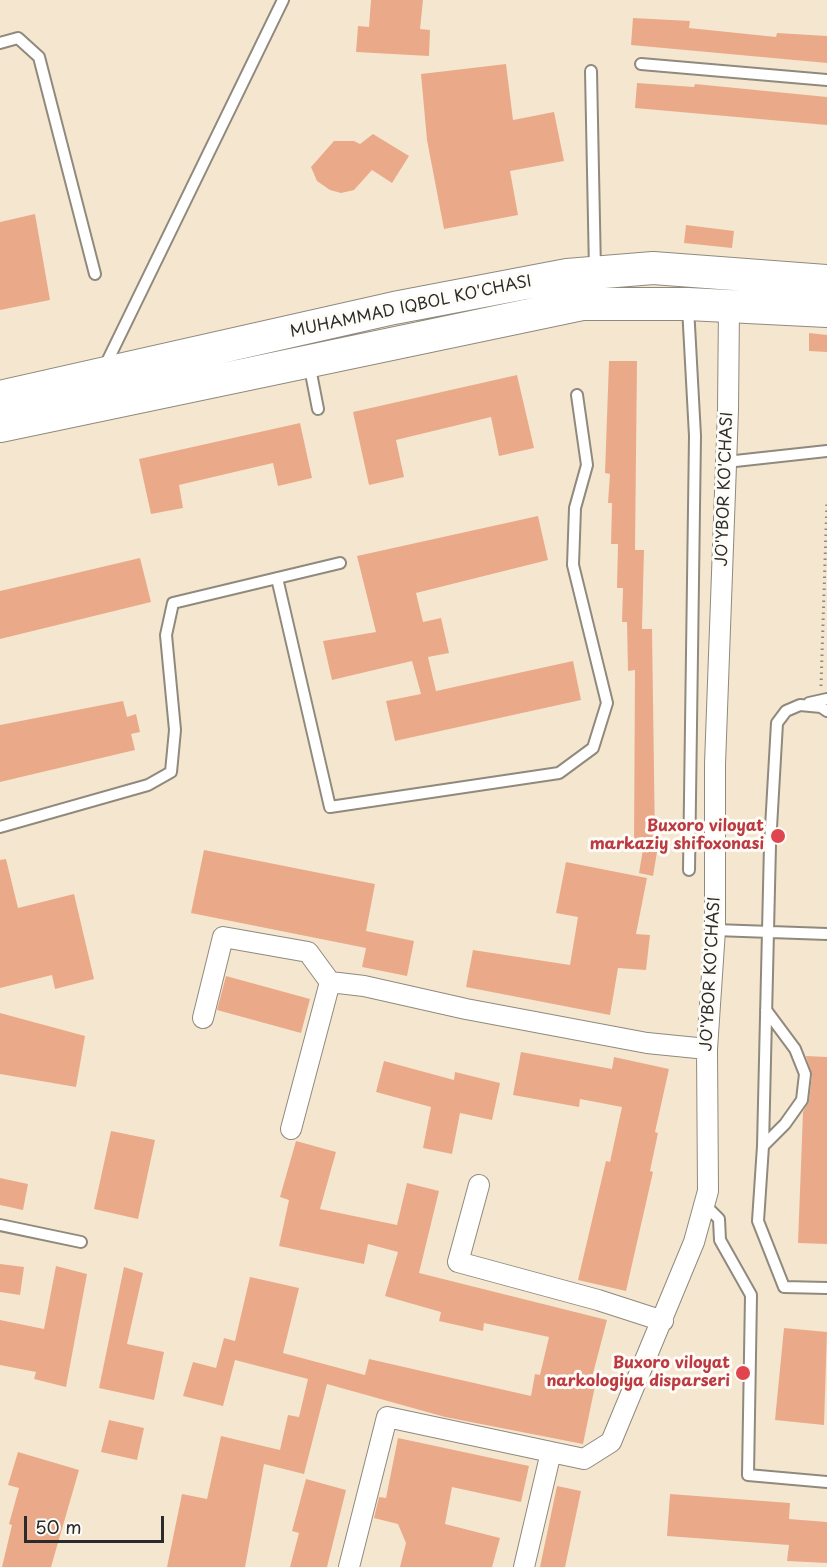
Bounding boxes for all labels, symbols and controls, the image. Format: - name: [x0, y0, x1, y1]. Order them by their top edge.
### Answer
- street label: MUHAMMAD IQBOL KO'CHASI: [288, 272, 534, 342]
- street label: JO'YBOR KO'CHASI: [713, 411, 737, 567]
- place label: Buxoro viloyat markaziy shifoxonasi: [590, 817, 764, 855]
- marker: Buxoro viloyat markaziy shifoxonasi: [769, 827, 787, 845]
- street label: JO'YBOR KO'CHASI: [697, 896, 725, 1052]
- place label: Buxoro viloyat narkologiya disparseri: [546, 1354, 730, 1392]
- marker: Buxoro viloyat narkologiya disparseri: [734, 1364, 752, 1382]
- scale bar: [27, 1504, 166, 1542]
- text: 50 m: [35, 1513, 82, 1540]

